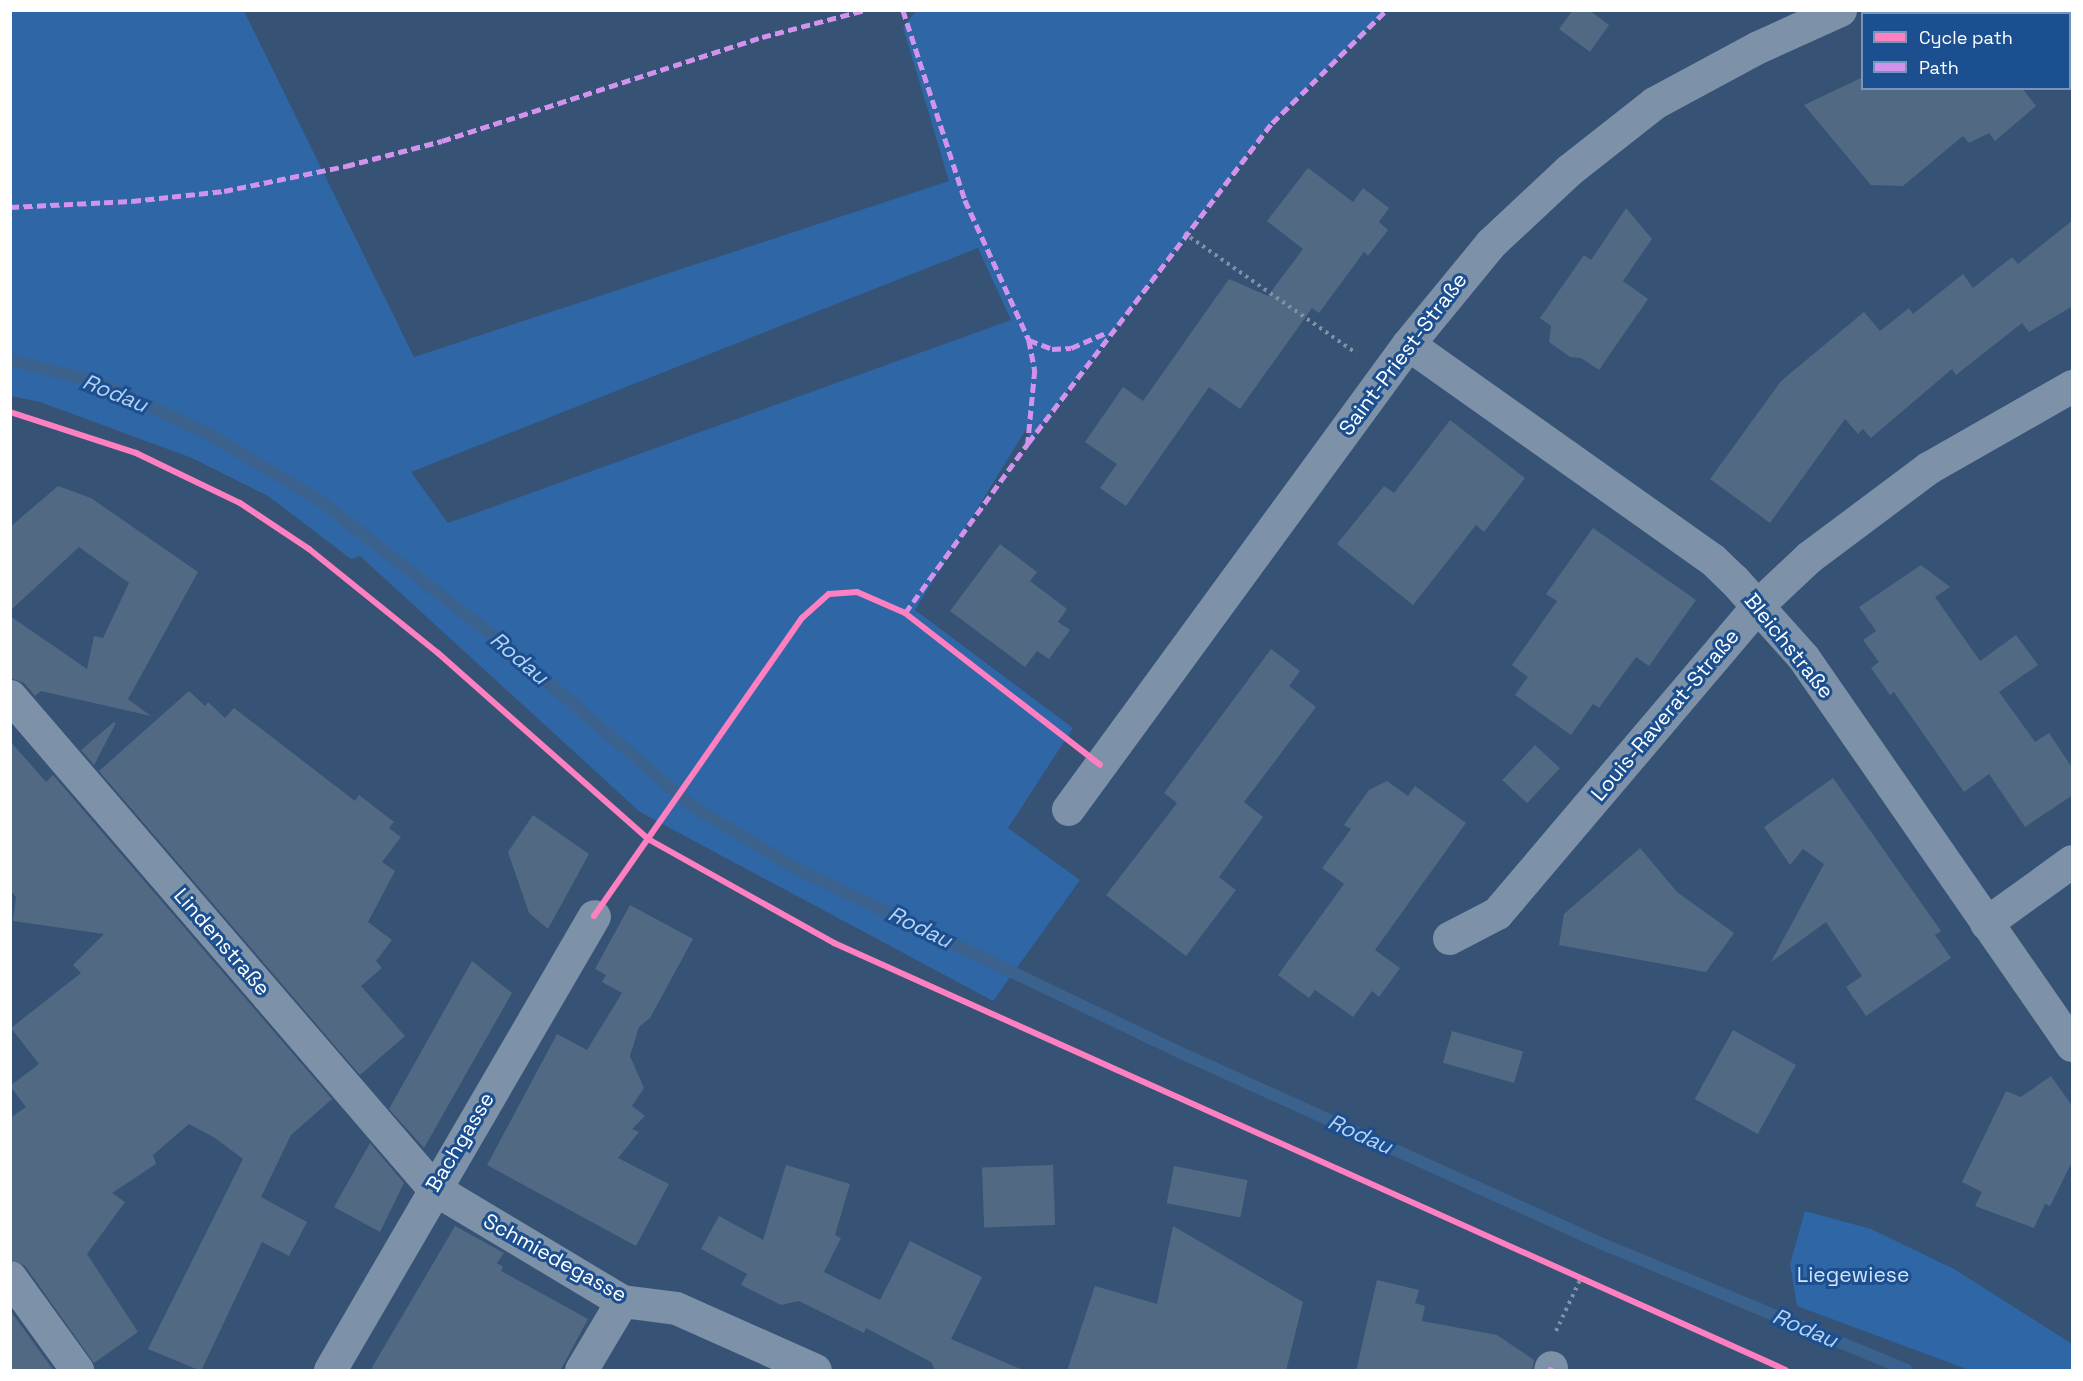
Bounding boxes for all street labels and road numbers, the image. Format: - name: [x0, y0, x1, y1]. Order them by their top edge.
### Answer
- street label: Saint-Priest-Straße: [1334, 268, 1472, 440]
- street label: Bleichstraße: [1739, 588, 1839, 704]
- street label: Louis-Raverat-Straße: [1586, 624, 1744, 806]
- street label: Lindenstraße: [169, 883, 275, 1001]
- street label: Bachgasse: [421, 1088, 499, 1196]
- street label: Schmiedegasse: [479, 1208, 631, 1308]

